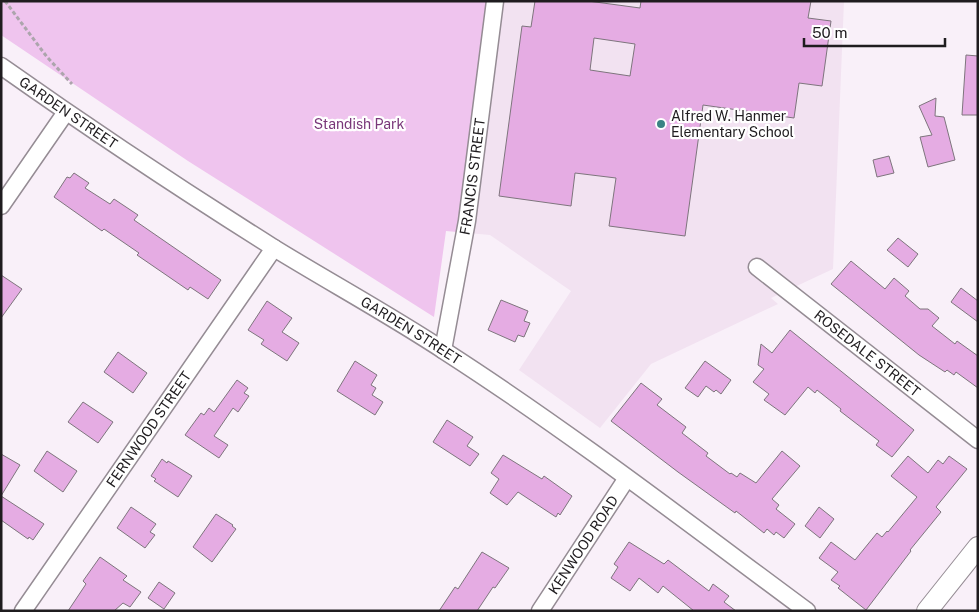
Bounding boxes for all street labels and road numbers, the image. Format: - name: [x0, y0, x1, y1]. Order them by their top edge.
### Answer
- street label: GARDEN STREET: [16, 73, 120, 152]
- street label: FRANCIS STREET: [457, 117, 488, 236]
- street label: GARDEN STREET: [358, 293, 464, 368]
- street label: ROSEDALE STREET: [811, 307, 923, 400]
- street label: FERNWOOD STREET: [103, 368, 194, 490]
- street label: KENWOOD ROAD: [545, 493, 621, 597]

